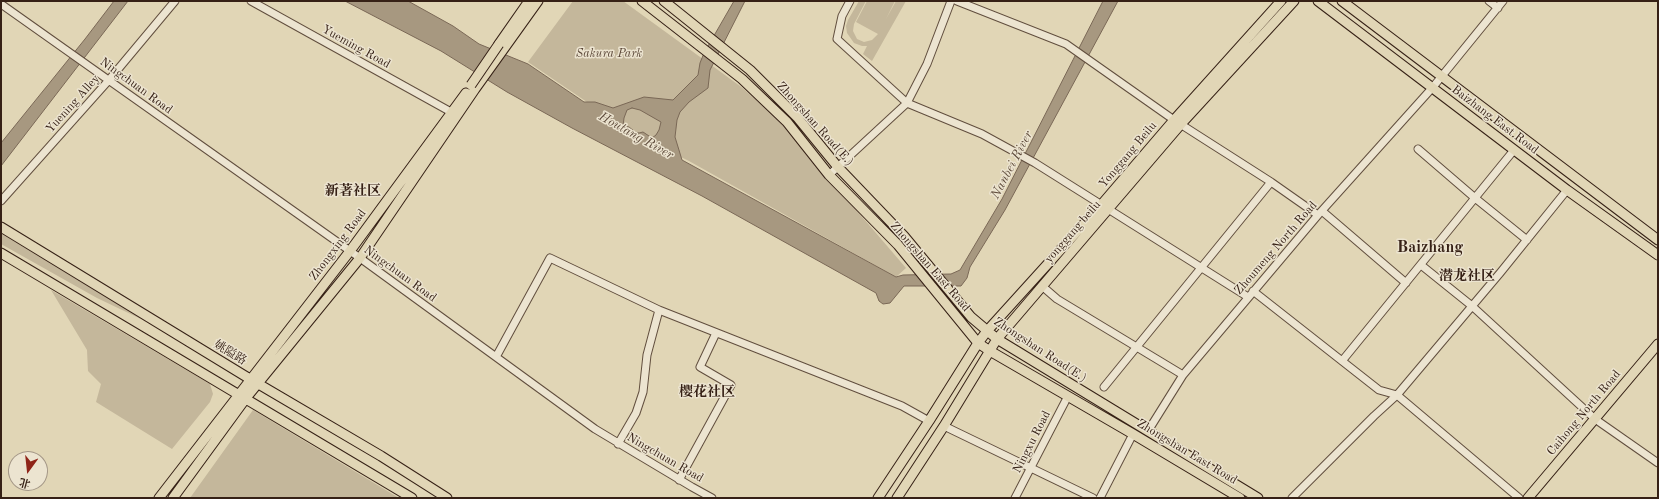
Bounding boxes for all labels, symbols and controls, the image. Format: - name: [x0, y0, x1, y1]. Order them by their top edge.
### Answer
- street label: Yueming Road: [319, 22, 393, 72]
- park label: Sakura Park: [576, 47, 642, 61]
- street label: Ningchuan Road: [97, 55, 175, 117]
- street label: Yuening Alley: [43, 72, 103, 136]
- street label: Zhongshan Road(E.): [774, 79, 856, 169]
- street label: Baizhang East Road: [1449, 83, 1541, 157]
- water label: Houtang River: [596, 109, 676, 163]
- street label: Yonggang Beilu: [1096, 119, 1160, 191]
- water label: Nanbei River: [988, 128, 1036, 202]
- district label: 新著社区: [325, 183, 381, 199]
- street label: yonggang beilu: [1042, 198, 1104, 266]
- street label: Zhoumeng North Road: [1232, 198, 1320, 298]
- street label: Zhongxing Road: [306, 206, 370, 284]
- street label: Zhongshan East Road: [887, 219, 973, 315]
- district label: Baizhang: [1397, 238, 1463, 258]
- street label: Ningchuan Road: [361, 243, 439, 305]
- district label: 潜龙社区: [1439, 268, 1495, 284]
- street label: Zhongshan Road(E.): [991, 315, 1089, 385]
- street label: 姚隘路: [211, 338, 249, 368]
- street label: Caihong North Road: [1544, 367, 1624, 459]
- district label: 樱花社区: [679, 384, 735, 400]
- street label: Ningxu Road: [1010, 408, 1054, 476]
- street label: Zhongshan East Road: [1134, 416, 1240, 488]
- street label: Ningchuan Road: [624, 430, 706, 486]
- north arrow: [8, 451, 48, 491]
- text: 北: [18, 475, 32, 489]

